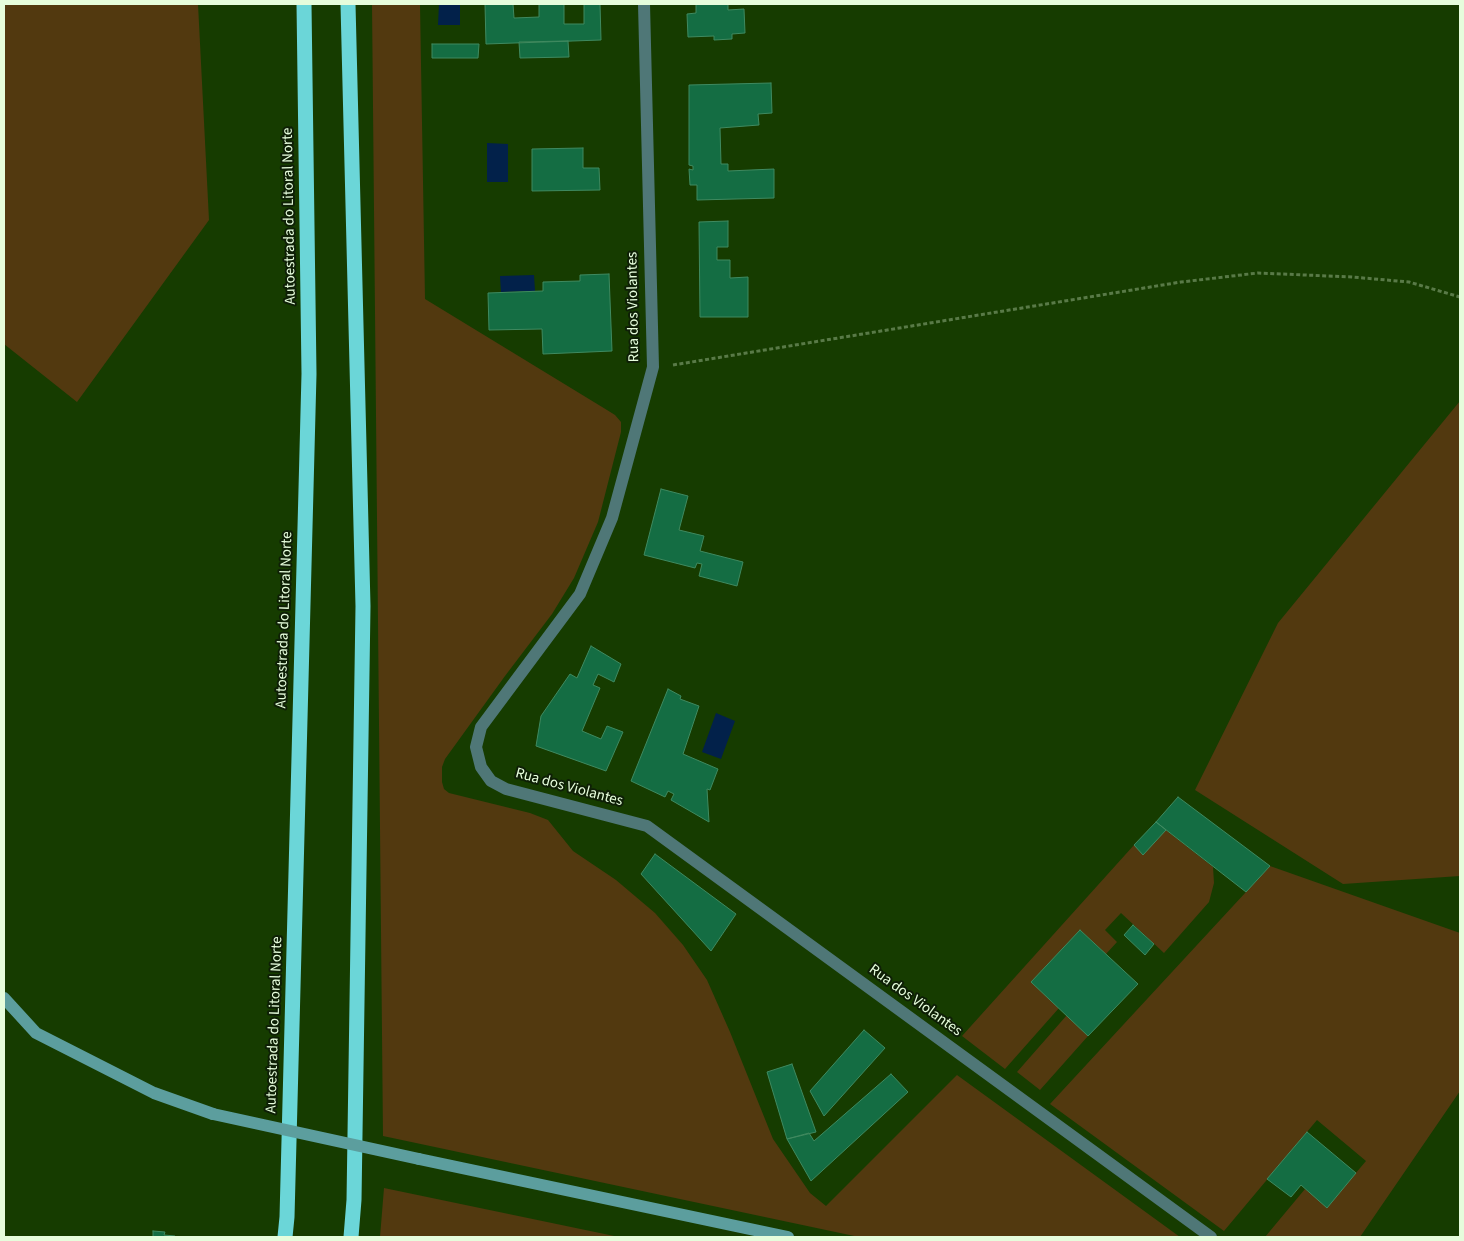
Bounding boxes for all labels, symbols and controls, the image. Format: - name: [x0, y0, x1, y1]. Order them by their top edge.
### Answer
- street label: Autoestrada do Litoral Norte: [279, 127, 301, 305]
- street label: Rua dos Violantes: [624, 252, 644, 362]
- street label: Autoestrada do Litoral Norte: [273, 531, 297, 709]
- street label: Rua dos Violantes: [513, 765, 625, 811]
- street label: Autoestrada do Litoral Norte: [263, 936, 287, 1114]
- street label: Rua dos Violantes: [865, 961, 965, 1041]

